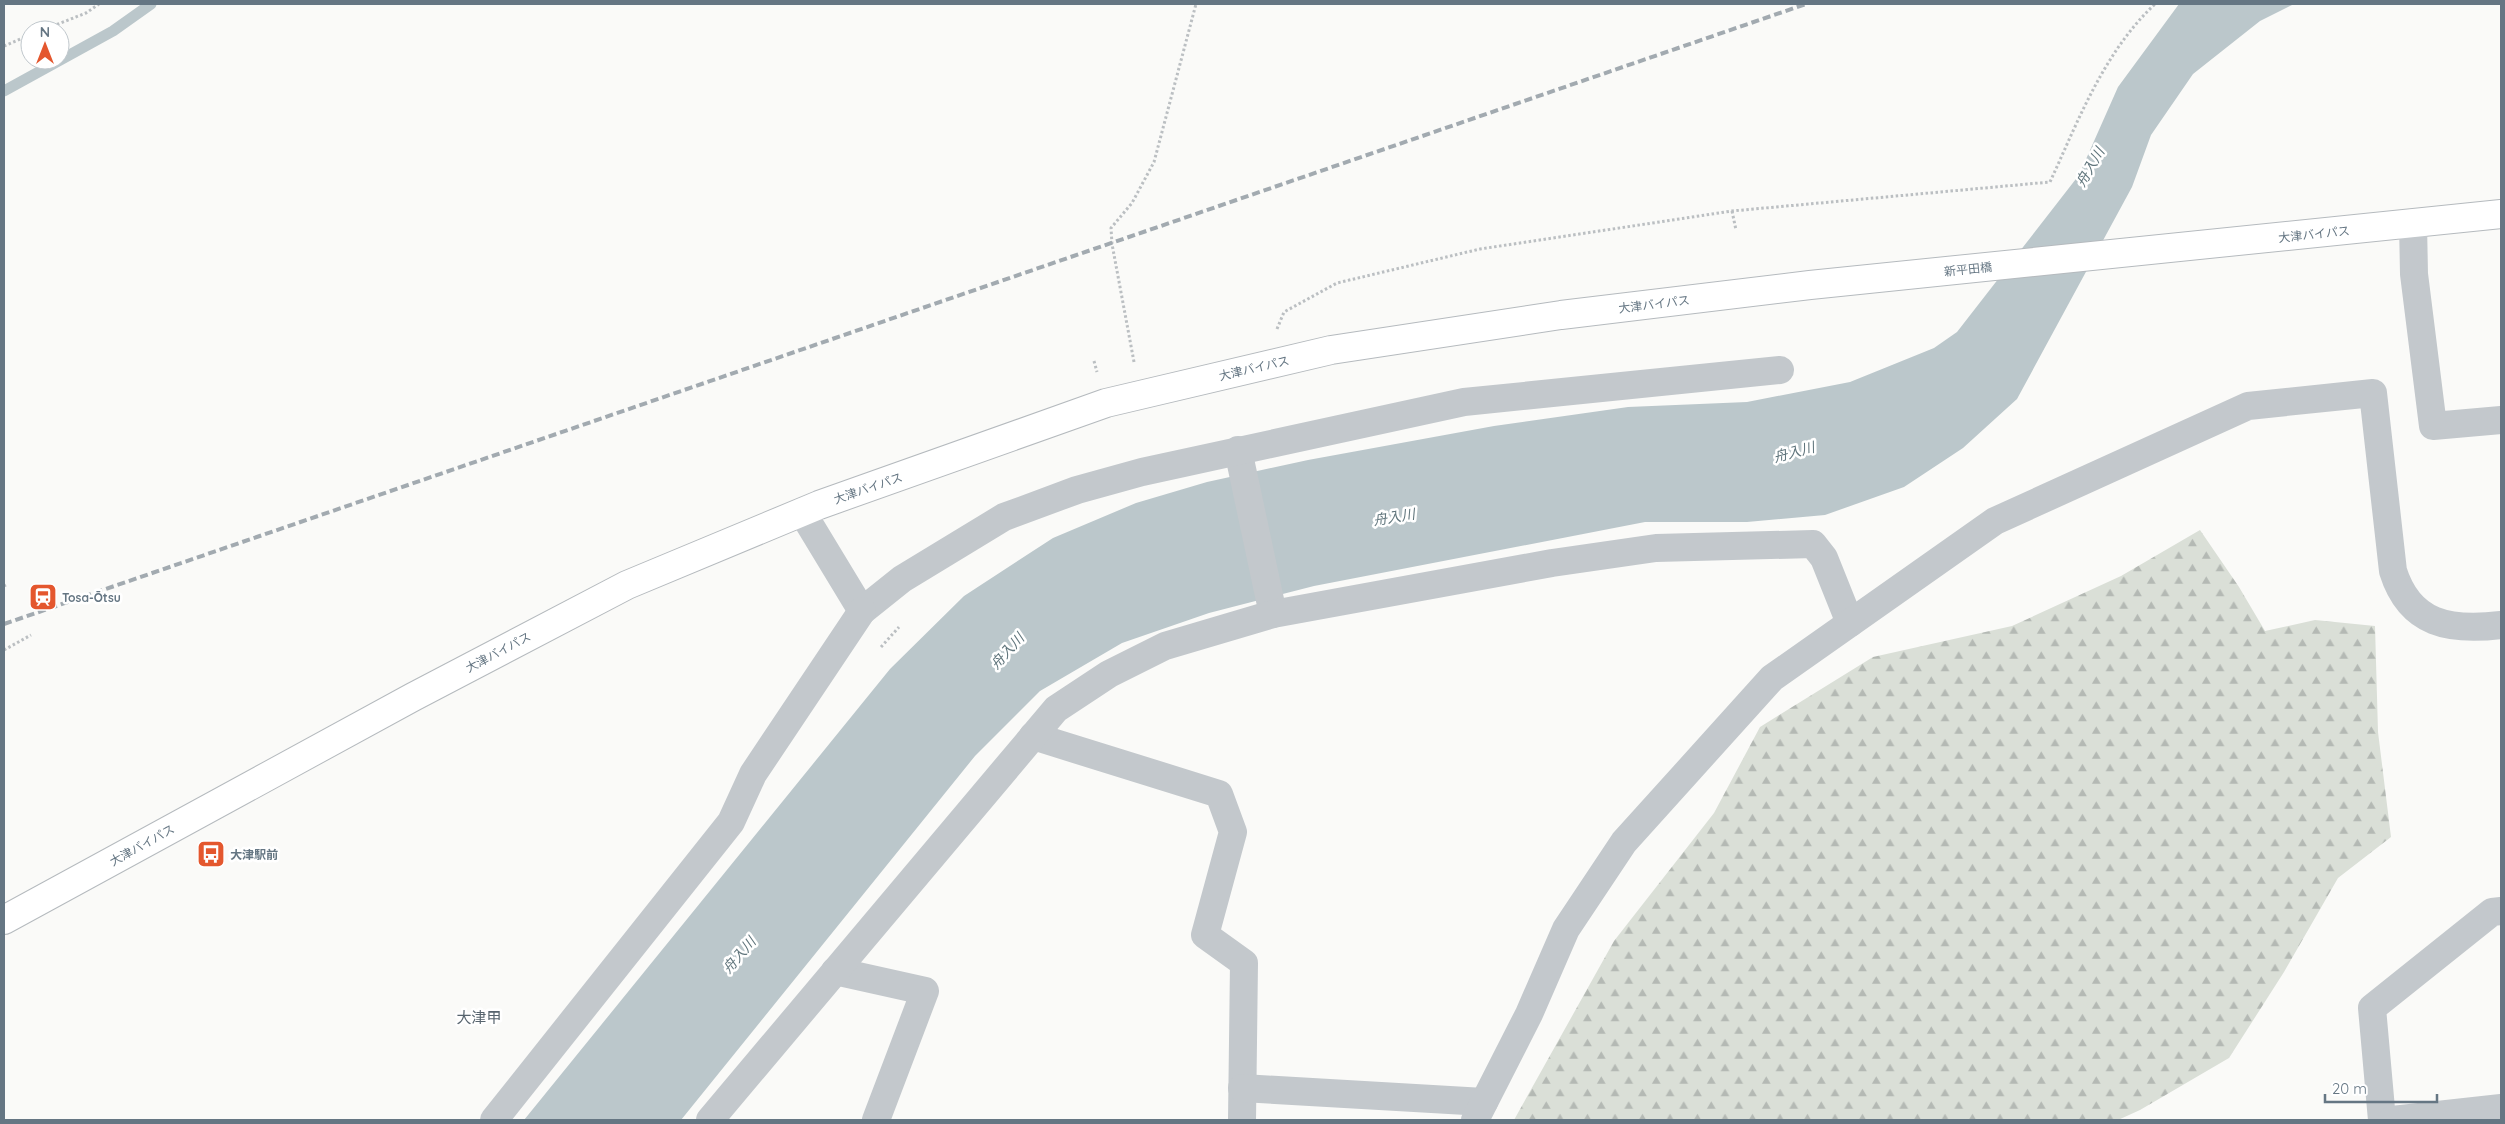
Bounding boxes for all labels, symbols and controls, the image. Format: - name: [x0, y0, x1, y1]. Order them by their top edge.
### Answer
- north arrow: [20, 20, 70, 70]
- text: N: [40, 23, 50, 41]
- water label: 舟入川: [2072, 143, 2109, 190]
- street label: 大津バイパス: [2278, 223, 2350, 245]
- street label: 新平田橋: [1943, 259, 1993, 279]
- street label: 大津バイパス: [1617, 292, 1691, 316]
- street label: 大津バイパス: [1217, 353, 1291, 383]
- water label: 舟入川: [1771, 437, 1819, 466]
- street label: 大津バイパス: [832, 469, 904, 507]
- water label: 舟入川: [1372, 505, 1418, 529]
- station icon: Tosa-Ōtsu: [28, 582, 58, 612]
- place label: Tosa-Ōtsu: [62, 590, 121, 605]
- water label: 舟入川: [986, 628, 1029, 673]
- street label: 大津バイパス: [463, 629, 533, 675]
- street label: 大津バイパス: [107, 821, 177, 869]
- bus stop icon: 大津駅前: [196, 839, 226, 869]
- place label: 大津駅前: [230, 847, 278, 862]
- water label: 舟入川: [718, 932, 761, 977]
- district label: 大津甲: [456, 1008, 502, 1027]
- scale bar: [2325, 1072, 2438, 1104]
- text: 20 m: [2332, 1079, 2367, 1098]

